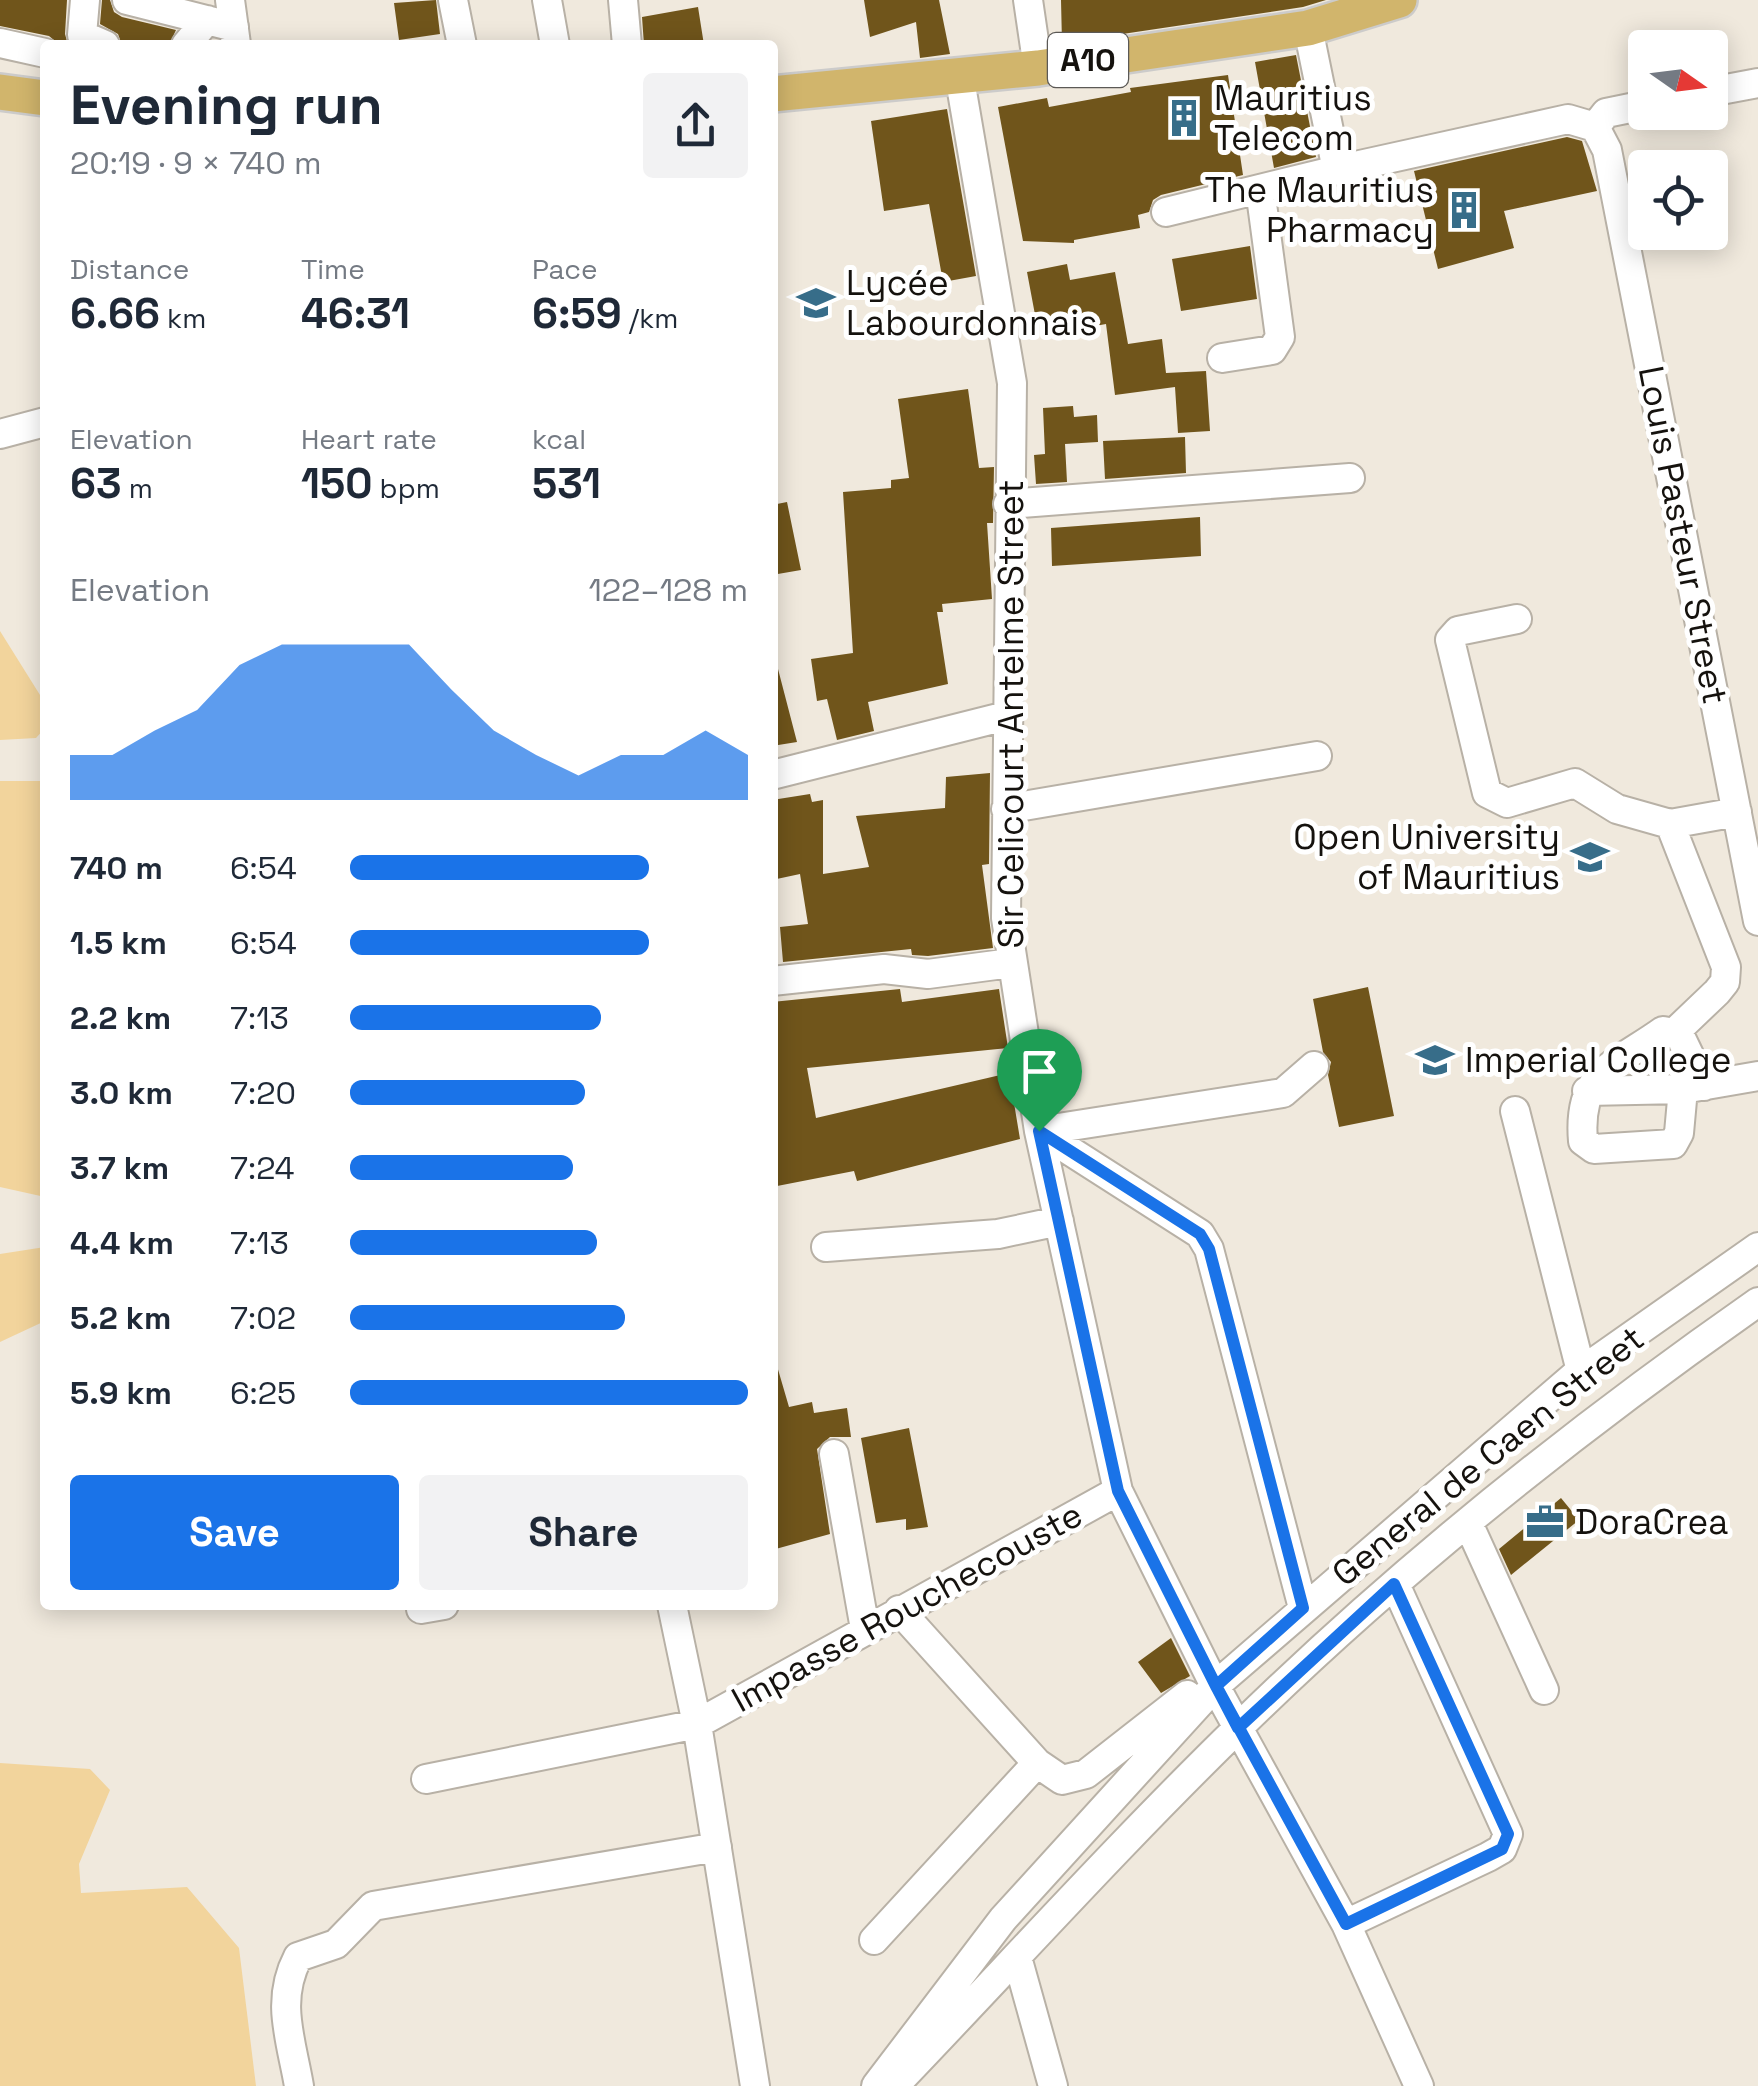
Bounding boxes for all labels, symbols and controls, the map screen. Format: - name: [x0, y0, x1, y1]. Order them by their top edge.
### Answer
- north arrow: [1628, 30, 1728, 130]
- map controls: [1628, 30, 1728, 250]
- road number: A10: [1048, 33, 1128, 87]
- text: Evening run: [70, 70, 383, 140]
- button: share: [643, 73, 748, 178]
- place label: Mauritius Telecom: [1214, 76, 1372, 160]
- building icon: Mauritius Telecom: [1163, 97, 1205, 139]
- text: 20:19 · 9 × 740 m: [70, 143, 322, 183]
- button: locate: [1628, 150, 1728, 250]
- place label: The Mauritius Pharmacy: [1205, 168, 1434, 252]
- building icon: The Mauritius Pharmacy: [1443, 189, 1485, 231]
- text: Distance: [70, 251, 189, 287]
- text: Time: [301, 251, 365, 287]
- text: Pace: [532, 251, 598, 287]
- place label: Lycée Labourdonnais: [846, 261, 1098, 345]
- school or university icon: Lycée Labourdonnais: [795, 282, 837, 324]
- text: 6.66: [70, 287, 160, 340]
- text: 46:31: [301, 287, 410, 340]
- text: 6:59: [532, 287, 622, 340]
- text: km: [160, 300, 206, 336]
- text: /km: [622, 300, 678, 336]
- street label: Louis Pasteur Street: [1629, 362, 1737, 708]
- text: Elevation: [70, 421, 193, 457]
- text: Heart rate: [301, 421, 437, 457]
- text: kcal: [532, 421, 586, 457]
- text: 63: [70, 457, 122, 510]
- text: 150: [301, 457, 372, 510]
- text: 531: [532, 457, 601, 510]
- text: m: [122, 470, 153, 506]
- text: bpm: [372, 470, 440, 506]
- street label: Sir Celicourt Antelme Street: [989, 480, 1033, 948]
- text: Elevation: [70, 570, 210, 610]
- text: 122–128 m: [588, 570, 748, 610]
- place label: Open University of Mauritius: [1293, 815, 1560, 899]
- school or university icon: Open University of Mauritius: [1569, 836, 1611, 878]
- text: 740 m: [70, 848, 163, 888]
- text: 6:54: [230, 848, 297, 888]
- text: 1.5 km: [70, 923, 167, 963]
- text: 6:54: [230, 923, 297, 963]
- text: 2.2 km: [70, 998, 171, 1038]
- text: 7:13: [230, 998, 289, 1038]
- pin: [997, 1029, 1082, 1132]
- place label: Imperial College: [1465, 1038, 1732, 1082]
- school or university icon: Imperial College: [1414, 1039, 1456, 1081]
- icon: arrive: [1012, 1044, 1067, 1099]
- text: 3.0 km: [70, 1073, 173, 1113]
- text: 7:20: [230, 1073, 296, 1113]
- text: 3.7 km: [70, 1148, 169, 1188]
- text: 7:24: [230, 1148, 295, 1188]
- text: 4.4 km: [70, 1223, 174, 1263]
- text: 7:13: [230, 1223, 289, 1263]
- text: 5.2 km: [70, 1298, 171, 1338]
- text: 7:02: [230, 1298, 296, 1338]
- street label: General de Caen Street: [1323, 1317, 1653, 1595]
- text: 5.9 km: [70, 1373, 172, 1413]
- text: 6:25: [230, 1373, 296, 1413]
- button: Save: [70, 1475, 399, 1590]
- button: Share: [419, 1475, 748, 1590]
- street label: Impasse Rouchecouste: [724, 1492, 1090, 1722]
- place label: DoraCrea: [1575, 1500, 1728, 1544]
- office icon: DoraCrea: [1524, 1501, 1566, 1543]

